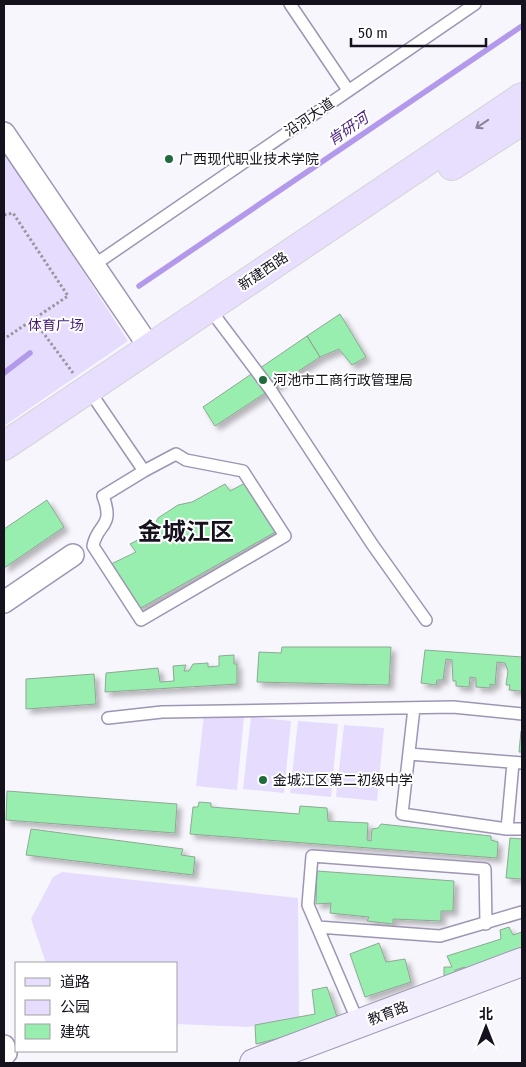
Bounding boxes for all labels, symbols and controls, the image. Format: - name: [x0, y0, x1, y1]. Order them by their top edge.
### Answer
- scale bar: [351, 15, 486, 47]
- text: 50 m: [358, 24, 388, 42]
- street label: 沿河大道: [281, 95, 337, 140]
- water label: 肯研河: [324, 107, 374, 149]
- one-way arrow: [475, 119, 489, 129]
- place label: 广西现代职业技术学院: [179, 151, 319, 168]
- marker: 广西现代职业技术学院: [163, 153, 175, 165]
- street label: 新建西路: [235, 249, 291, 294]
- park label: 体育广场: [28, 317, 84, 334]
- place label: 河池市工商行政管理局: [273, 372, 413, 389]
- marker: 河池市工商行政管理局: [257, 374, 269, 386]
- district label: 金城江区: [138, 518, 234, 546]
- place label: 金城江区第二初级中学: [273, 772, 413, 789]
- marker: 金城江区第二初级中学: [257, 774, 269, 786]
- legend: [15, 962, 178, 1052]
- text: 道路: [60, 973, 90, 991]
- text: 公园: [60, 998, 90, 1016]
- street label: 教育路: [366, 998, 411, 1029]
- north arrow: [461, 1002, 511, 1052]
- text: 北: [479, 1006, 493, 1023]
- text: 建筑: [60, 1023, 90, 1041]

